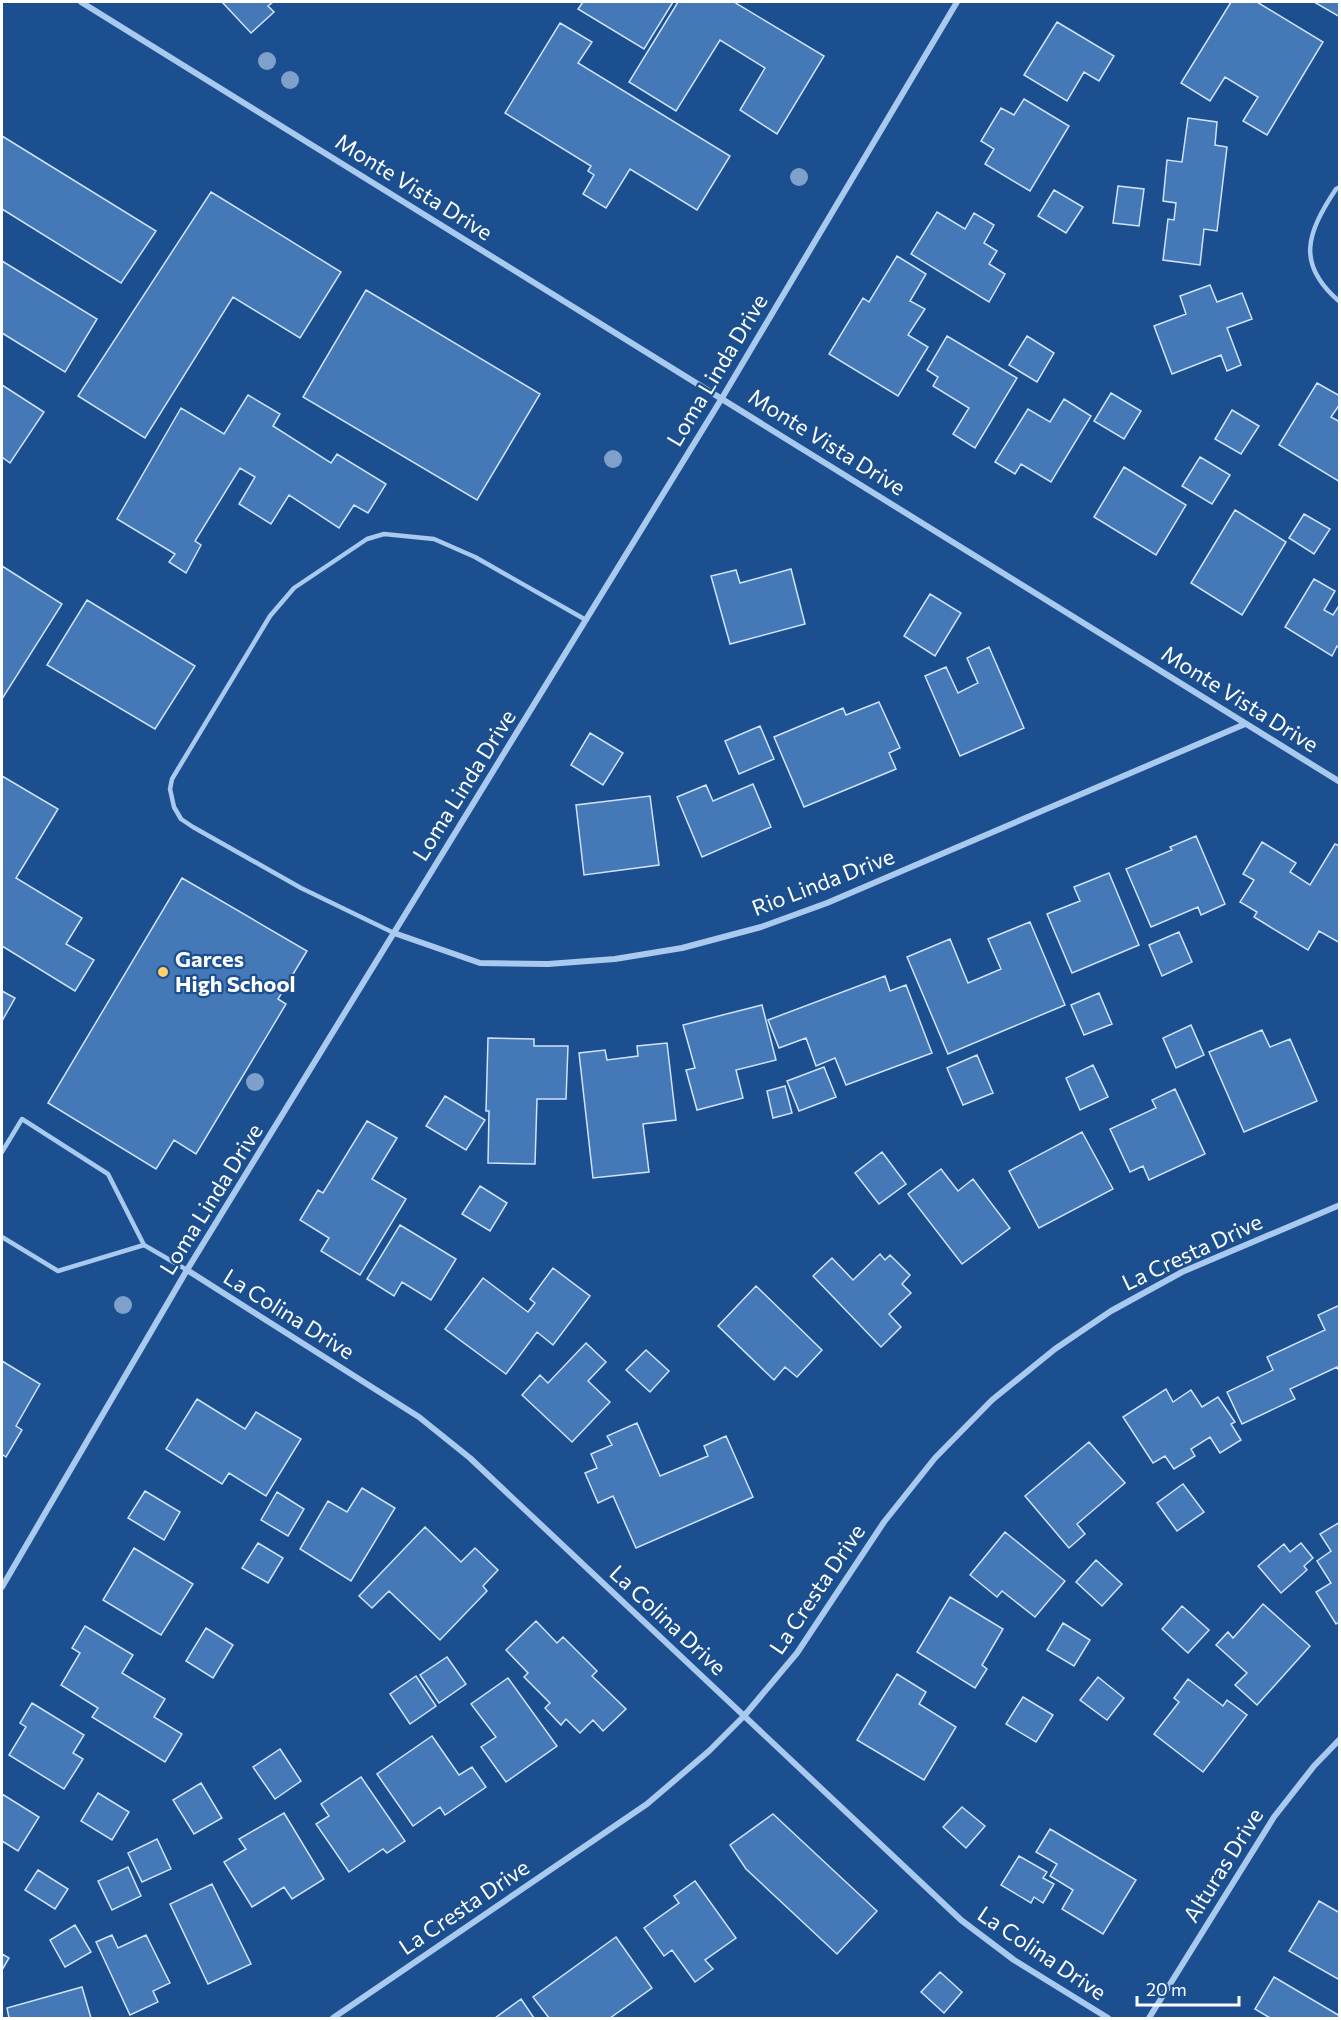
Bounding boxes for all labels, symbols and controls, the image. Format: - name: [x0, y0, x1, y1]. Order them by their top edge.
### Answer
- street label: Monte Vista Drive: [331, 127, 498, 246]
- street label: Loma Linda Drive: [660, 289, 773, 451]
- street label: Monte Vista Drive: [744, 382, 911, 501]
- street label: Monte Vista Drive: [1157, 639, 1324, 758]
- street label: Loma Linda Drive: [406, 704, 521, 865]
- street label: Rio Linda Drive: [748, 842, 898, 921]
- place label: Garces High School: [175, 945, 296, 997]
- marker: Garces High School: [156, 965, 170, 979]
- street label: Loma Linda Drive: [153, 1118, 268, 1279]
- street label: La Cresta Drive: [1118, 1207, 1266, 1296]
- street label: La Colina Drive: [219, 1263, 360, 1365]
- street label: La Cresta Drive: [763, 1518, 870, 1659]
- street label: La Colina Drive: [605, 1559, 732, 1680]
- street label: Alturas Drive: [1177, 1803, 1268, 1927]
- street label: La Cresta Drive: [393, 1853, 534, 1960]
- street label: La Colina Drive: [973, 1900, 1112, 2006]
- scale bar: [1137, 1969, 1239, 2007]
- text: 20 m: [1146, 1978, 1187, 2000]

